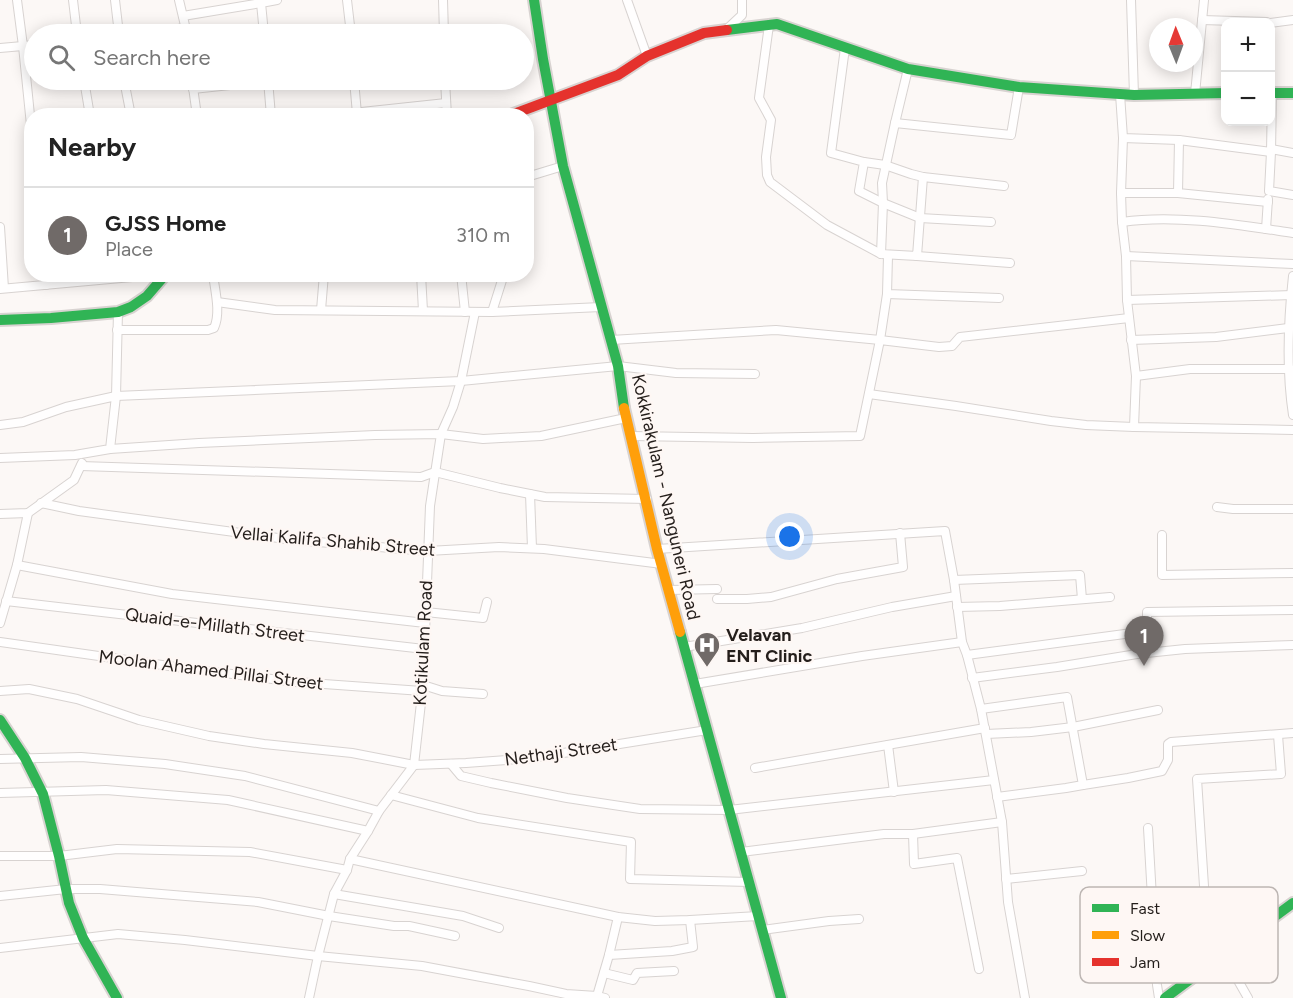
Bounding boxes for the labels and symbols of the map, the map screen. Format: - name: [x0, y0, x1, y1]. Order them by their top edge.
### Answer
- north arrow: [1149, 18, 1203, 72]
- street label: Kokkirakulam - Nanguneri Road: [627, 372, 705, 622]
- street label: Vellai Kalifa Shahib Street: [230, 521, 437, 561]
- your location: [775, 522, 804, 551]
- street label: Kotikulam Road: [409, 580, 437, 706]
- street label: Quaid-e-Millath Street: [124, 603, 306, 647]
- pin: 1: [1124, 616, 1164, 666]
- place label: Velavan ENT Clinic: [726, 624, 812, 667]
- hospital icon: Velavan ENT Clinic: [692, 630, 722, 668]
- street label: Moolan Ahamed Pillai Street: [97, 645, 325, 695]
- street label: Nethaji Street: [503, 733, 619, 771]
- legend: [1080, 887, 1278, 983]
- text: Fast: [1130, 899, 1160, 918]
- text: Slow: [1130, 926, 1165, 945]
- text: Jam: [1130, 953, 1160, 972]

